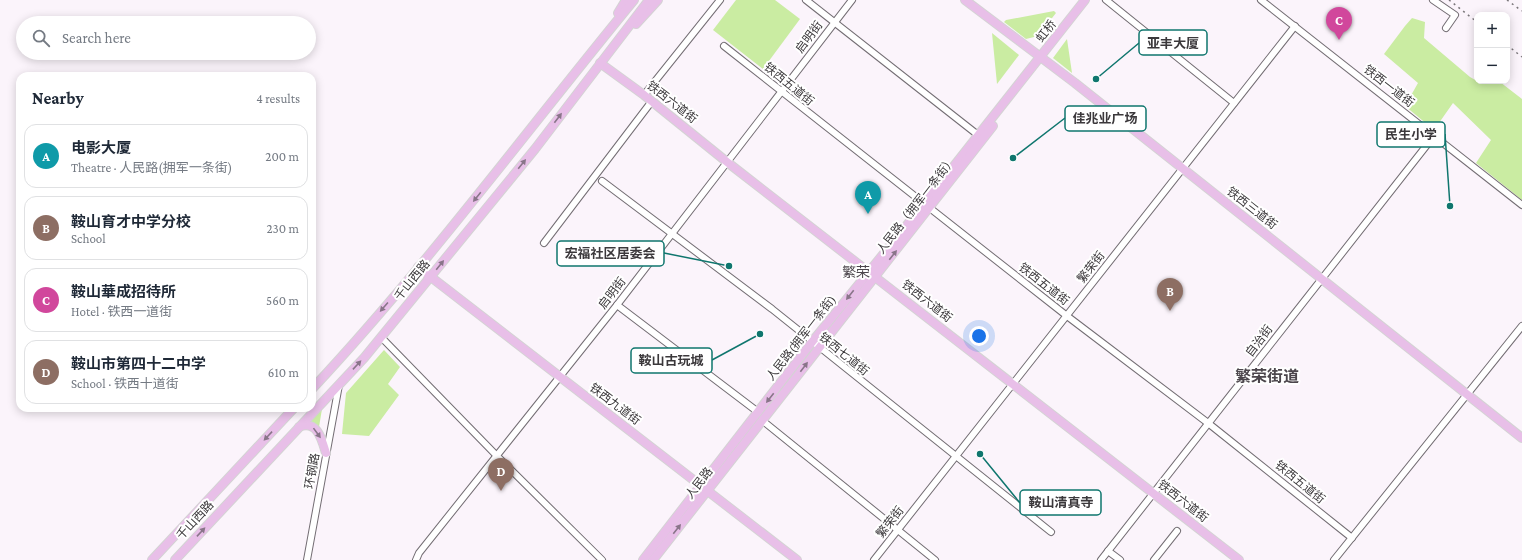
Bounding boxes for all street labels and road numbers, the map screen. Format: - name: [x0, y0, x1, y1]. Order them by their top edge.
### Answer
- street label: 虹桥: [1033, 17, 1059, 45]
- street label: 启明街: [793, 18, 825, 56]
- street label: 铁西五道街: [761, 60, 817, 108]
- street label: 铁西一道街: [1361, 62, 1417, 110]
- street label: 铁西六道街: [644, 78, 700, 126]
- street label: 人民路（拥军一条街）: [874, 153, 958, 257]
- street label: 铁西三道街: [1224, 184, 1280, 232]
- street label: 繁荣街: [1074, 249, 1108, 285]
- street label: 千山西路: [391, 257, 433, 303]
- street label: 铁西五道街: [1016, 260, 1072, 308]
- street label: 启明街: [595, 275, 629, 311]
- street label: 铁西六道街: [899, 277, 955, 325]
- street label: 人民路(拥军一条街): [763, 293, 839, 383]
- street label: 自治街: [1243, 322, 1275, 360]
- street label: 铁西七道街: [816, 330, 872, 378]
- street label: 铁西九道街: [587, 380, 643, 428]
- street label: 环钢路: [302, 452, 322, 490]
- street label: 铁西五道街: [1272, 458, 1328, 506]
- street label: 人民路: [682, 465, 716, 501]
- street label: 铁西六道街: [1155, 477, 1211, 525]
- street label: 千山西路: [174, 498, 216, 542]
- street label: 繁荣街: [873, 504, 907, 540]

